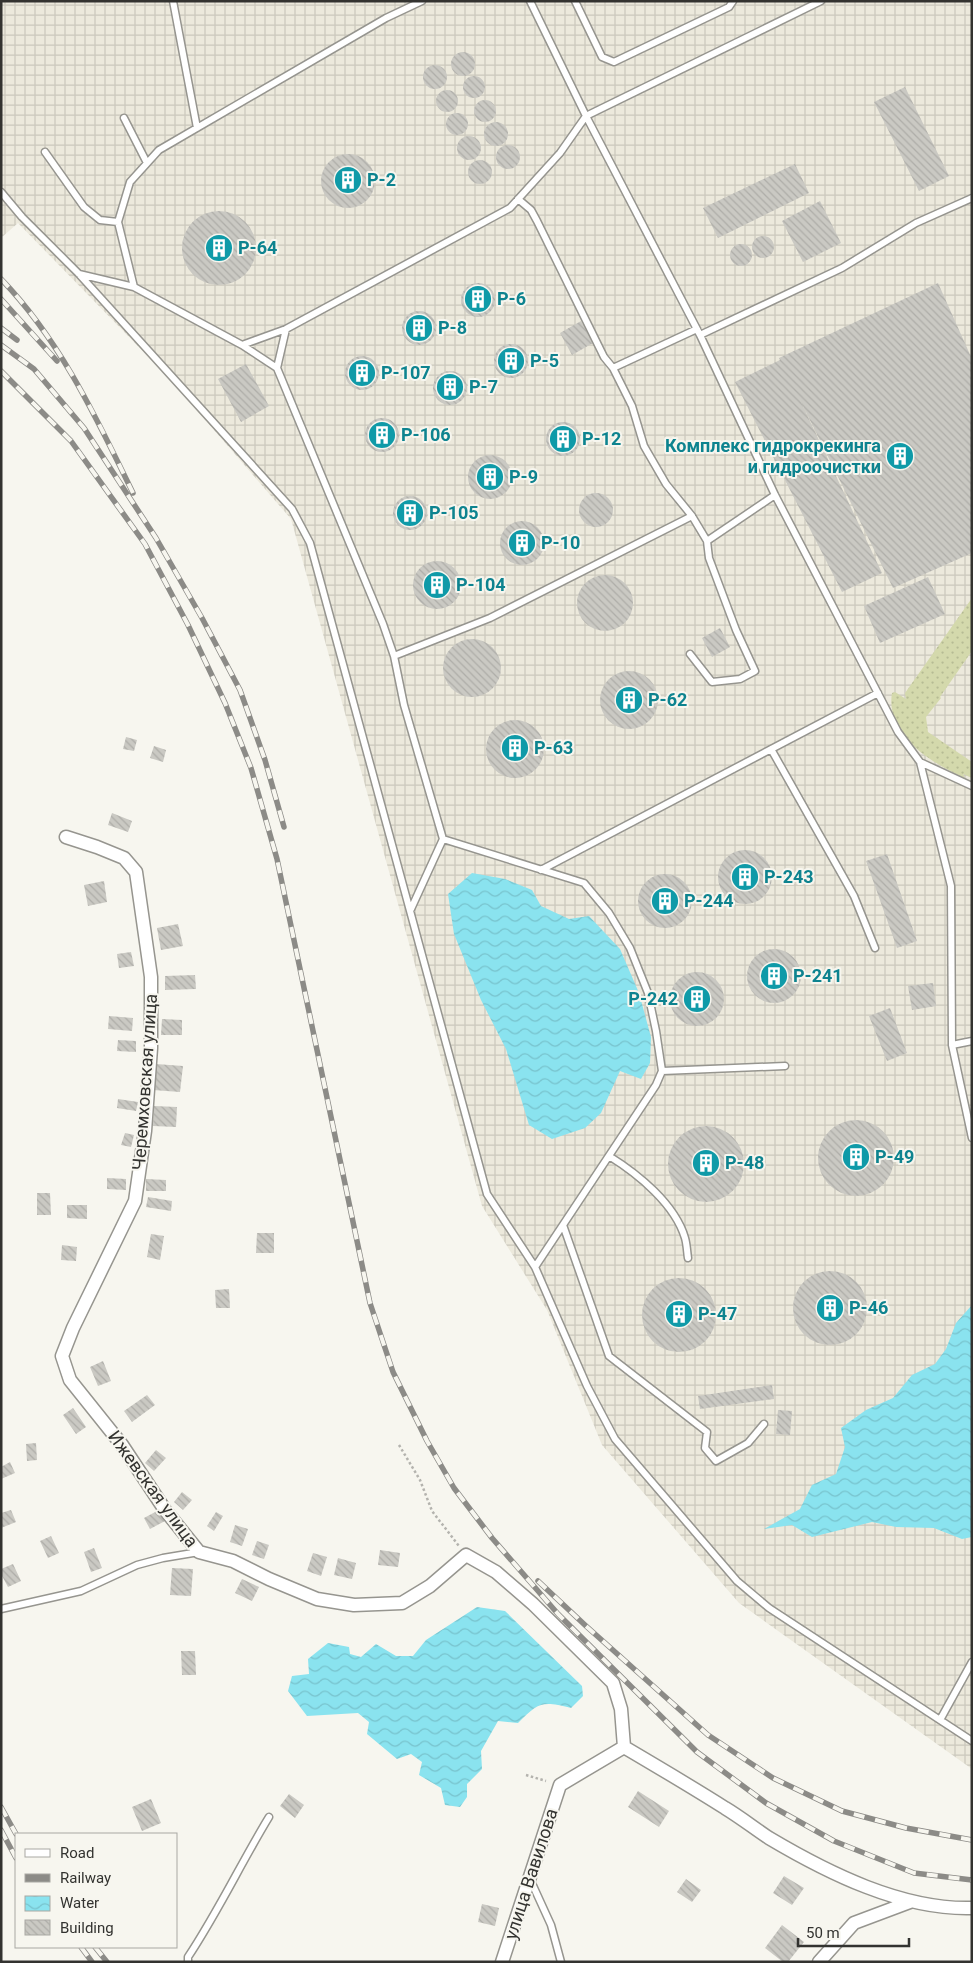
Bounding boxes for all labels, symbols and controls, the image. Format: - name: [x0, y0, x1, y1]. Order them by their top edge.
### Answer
- building icon: Р-2: [333, 165, 363, 195]
- place label: Р-2: [367, 169, 396, 190]
- building icon: Р-64: [204, 233, 234, 263]
- place label: Р-64: [238, 237, 277, 258]
- building icon: Р-6: [463, 284, 493, 314]
- place label: Р-6: [497, 288, 526, 309]
- building icon: Р-8: [404, 313, 434, 343]
- place label: Р-8: [438, 317, 467, 338]
- building icon: Р-5: [496, 346, 526, 376]
- place label: Р-5: [530, 350, 559, 371]
- building icon: Р-107: [347, 358, 377, 388]
- place label: Р-107: [381, 362, 431, 383]
- building icon: Р-7: [435, 372, 465, 402]
- place label: Р-7: [469, 376, 498, 397]
- building icon: Р-106: [367, 420, 397, 450]
- place label: Р-106: [401, 424, 451, 445]
- building icon: Р-12: [548, 424, 578, 454]
- place label: Р-12: [582, 428, 621, 449]
- place label: Комплекс гидрокрекинга и гидроочистки: [665, 435, 881, 477]
- building icon: Комплекс гидрокрекинга и гидроочистки: [885, 441, 915, 471]
- building icon: Р-9: [475, 462, 505, 492]
- place label: Р-9: [509, 466, 538, 487]
- building icon: Р-105: [395, 498, 425, 528]
- place label: Р-105: [429, 502, 479, 523]
- building icon: Р-10: [507, 528, 537, 558]
- place label: Р-10: [541, 532, 580, 553]
- building icon: Р-104: [422, 570, 452, 600]
- place label: Р-104: [456, 574, 506, 595]
- building icon: Р-62: [614, 685, 644, 715]
- place label: Р-62: [648, 689, 687, 710]
- building icon: Р-63: [500, 733, 530, 763]
- place label: Р-63: [534, 737, 573, 758]
- building icon: Р-243: [730, 862, 760, 892]
- place label: Р-243: [764, 866, 814, 887]
- building icon: Р-244: [650, 886, 680, 916]
- place label: Р-244: [684, 890, 734, 911]
- building icon: Р-241: [759, 961, 789, 991]
- place label: Р-241: [793, 965, 843, 986]
- building icon: Р-242: [682, 984, 712, 1014]
- place label: Р-242: [628, 988, 678, 1009]
- street label: Черемховская улица: [128, 993, 161, 1171]
- building icon: Р-49: [841, 1142, 871, 1172]
- place label: Р-49: [875, 1146, 914, 1167]
- building icon: Р-48: [691, 1148, 721, 1178]
- place label: Р-48: [725, 1152, 764, 1173]
- building icon: Р-46: [815, 1293, 845, 1323]
- place label: Р-46: [849, 1297, 888, 1318]
- building icon: Р-47: [664, 1299, 694, 1329]
- place label: Р-47: [698, 1303, 737, 1324]
- street label: Ижевская улица: [104, 1426, 203, 1551]
- street label: улица Вавилова: [499, 1806, 562, 1942]
- legend: [15, 1833, 178, 1948]
- text: Road: [60, 1844, 94, 1862]
- text: Railway: [60, 1869, 111, 1887]
- text: Water: [60, 1894, 99, 1912]
- scale bar: [798, 1916, 909, 1948]
- text: Building: [60, 1919, 114, 1937]
- text: 50 m: [806, 1924, 840, 1942]

